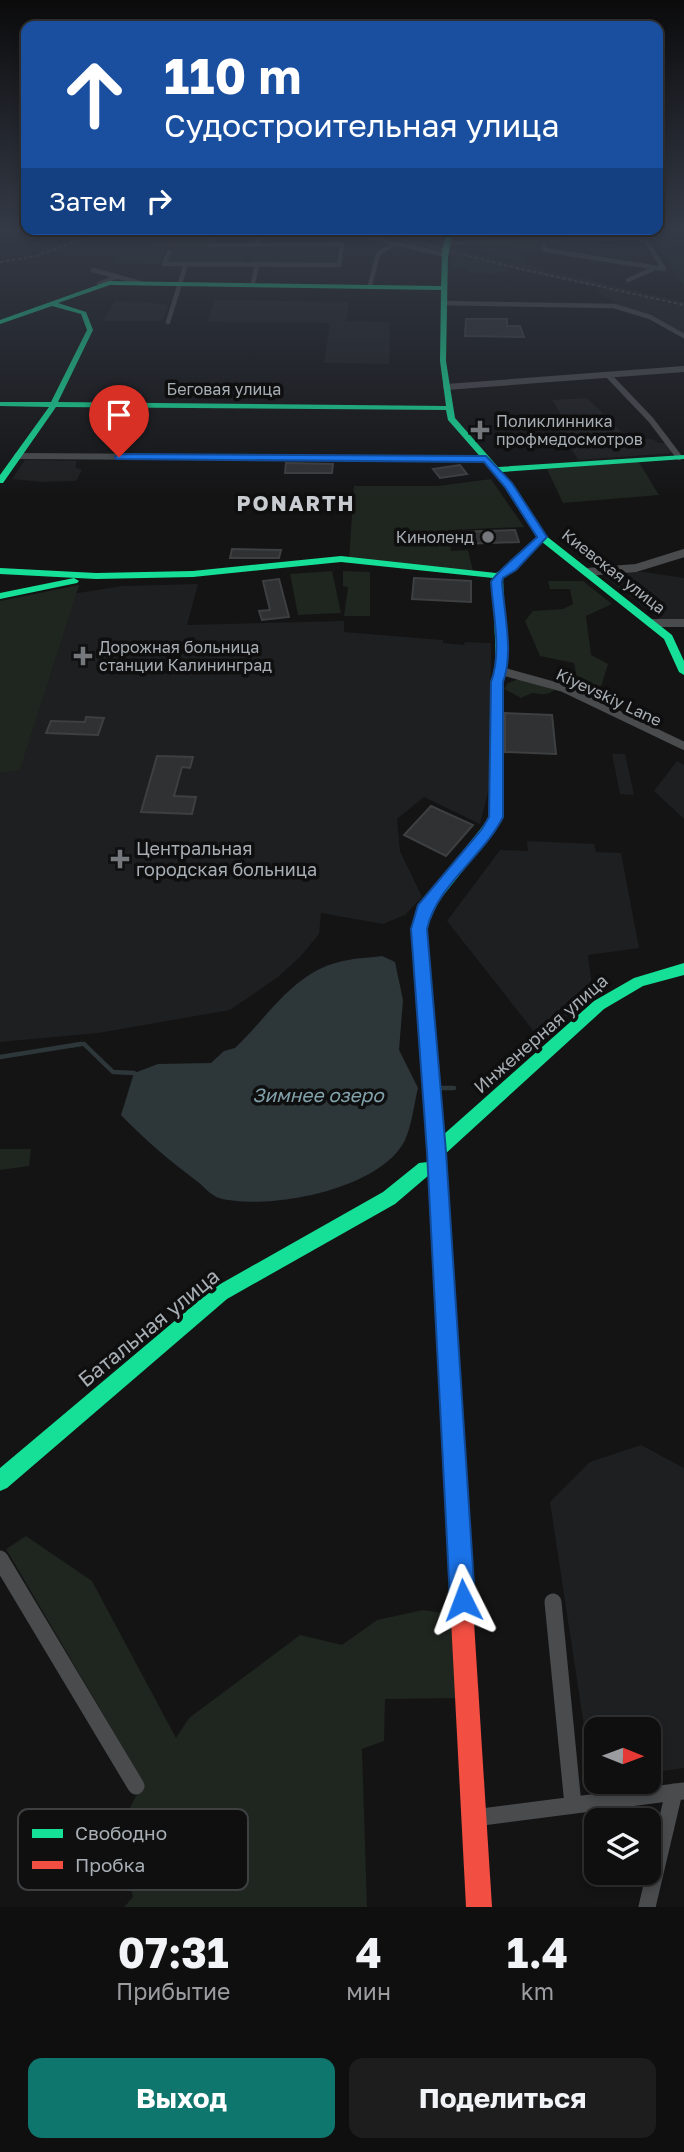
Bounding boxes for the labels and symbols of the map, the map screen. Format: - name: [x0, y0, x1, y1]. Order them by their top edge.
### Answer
- street label: Беговая улица: [167, 379, 281, 399]
- pin: [89, 385, 149, 457]
- place label: Поликлинника профмедосмотров: [496, 411, 643, 449]
- marker: Поликлинника профмедосмотров: [470, 420, 490, 440]
- district label: PONARTH: [236, 490, 356, 516]
- street label: Киевская улица: [558, 524, 670, 618]
- place label: Киноленд: [396, 527, 474, 547]
- marker: Киноленд: [480, 529, 496, 545]
- place label: Дорожная больница станции Калининград: [99, 637, 272, 675]
- marker: Дорожная больница станции Калининград: [73, 646, 93, 666]
- street label: Kiyevskiy Lane: [553, 664, 665, 730]
- place label: Центральная городская больница: [136, 837, 317, 880]
- marker: Центральная городская больница: [110, 849, 130, 869]
- street label: Инженерная улица: [469, 969, 612, 1097]
- water label: Зимнее озеро: [252, 1083, 385, 1106]
- street label: Батальная улица: [73, 1262, 224, 1392]
- position arrow: [426, 1563, 500, 1637]
- north arrow: [584, 1717, 662, 1794]
- legend: [18, 1809, 248, 1890]
- text: Свободно: [75, 1821, 167, 1844]
- text: Пробка: [75, 1853, 145, 1876]

